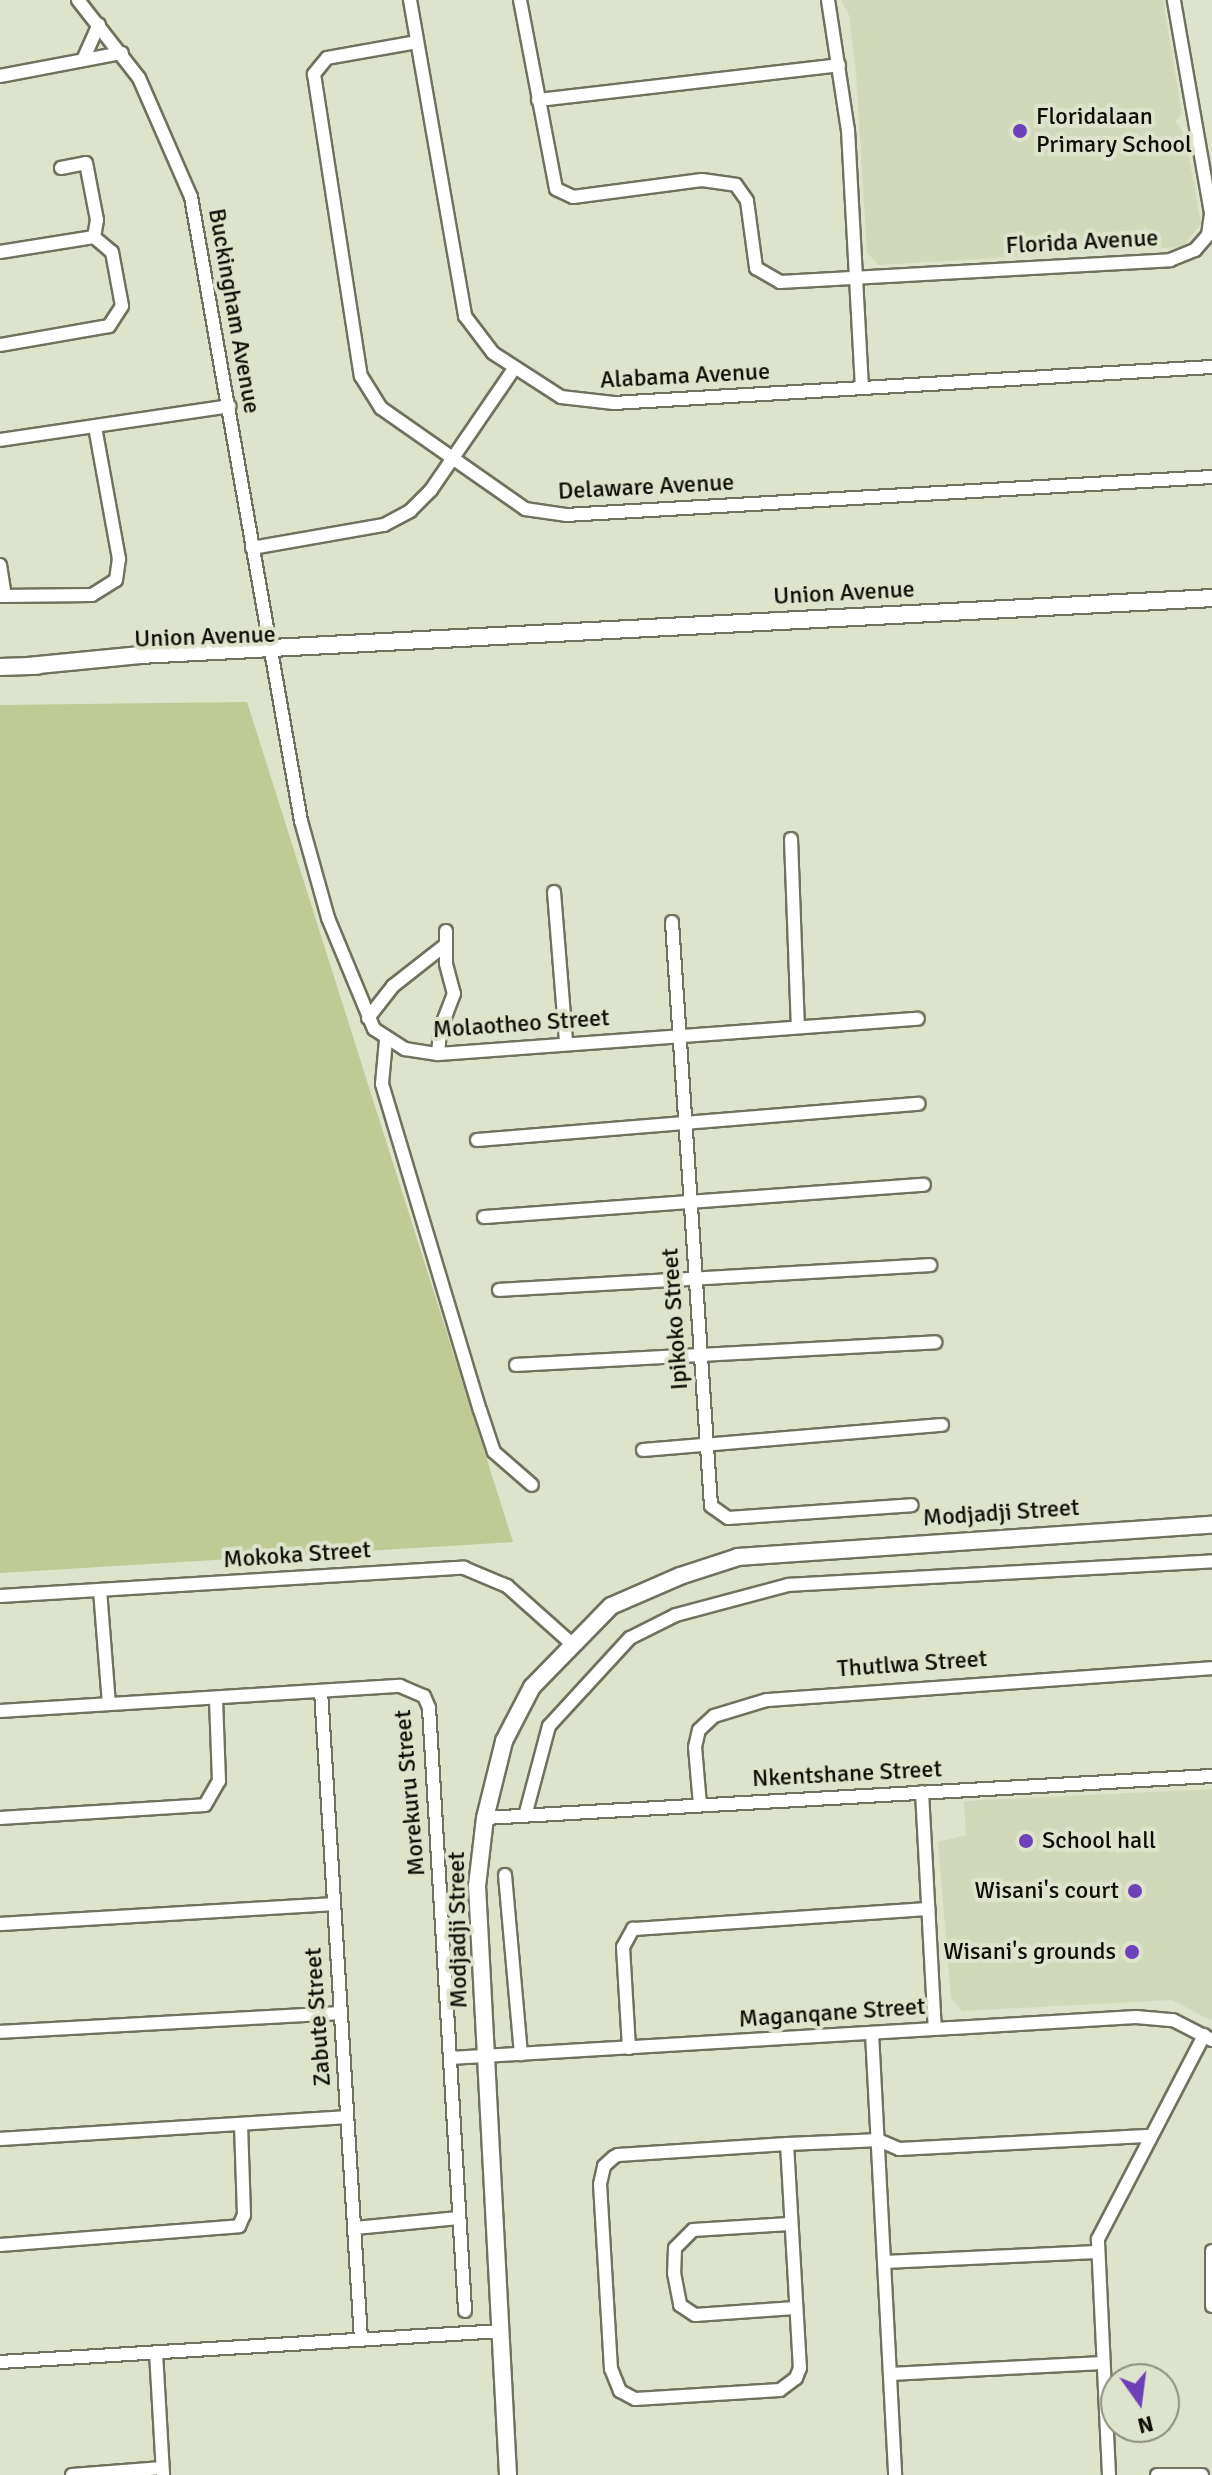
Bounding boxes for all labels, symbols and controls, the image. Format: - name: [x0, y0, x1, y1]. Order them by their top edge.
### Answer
- place label: Floridalaan Primary School: [1036, 103, 1192, 159]
- marker: Floridalaan Primary School: [1011, 122, 1029, 140]
- street label: Buckingham Avenue: [202, 206, 266, 416]
- street label: Florida Avenue: [1005, 224, 1159, 260]
- street label: Alabama Avenue: [599, 357, 771, 395]
- street label: Delaware Avenue: [557, 468, 735, 506]
- street label: Union Avenue: [773, 575, 915, 611]
- street label: Union Avenue: [134, 620, 276, 654]
- street label: Molaotheo Street: [432, 1003, 610, 1045]
- street label: Ipikoko Street: [656, 1247, 694, 1391]
- street label: Modjadji Street: [922, 1493, 1080, 1533]
- street label: Mokoka Street: [222, 1535, 372, 1575]
- street label: Thutlwa Street: [836, 1644, 988, 1684]
- street label: Morekuru Street: [388, 1709, 432, 1877]
- street label: Nkentshane Street: [751, 1755, 943, 1793]
- place label: School hall: [1042, 1827, 1156, 1855]
- marker: School hall: [1017, 1832, 1035, 1850]
- street label: Modjadji Street: [442, 1851, 474, 2009]
- place label: Wisani's court: [975, 1877, 1119, 1905]
- marker: Wisani's court: [1126, 1882, 1144, 1900]
- place label: Wisani's grounds: [943, 1938, 1116, 1966]
- marker: Wisani's grounds: [1123, 1943, 1141, 1961]
- street label: Zabute Street: [299, 1947, 337, 2087]
- street label: Maganqane Street: [738, 1992, 926, 2034]
- north arrow: [1100, 2363, 1180, 2443]
- text: N: [1135, 2410, 1156, 2440]

